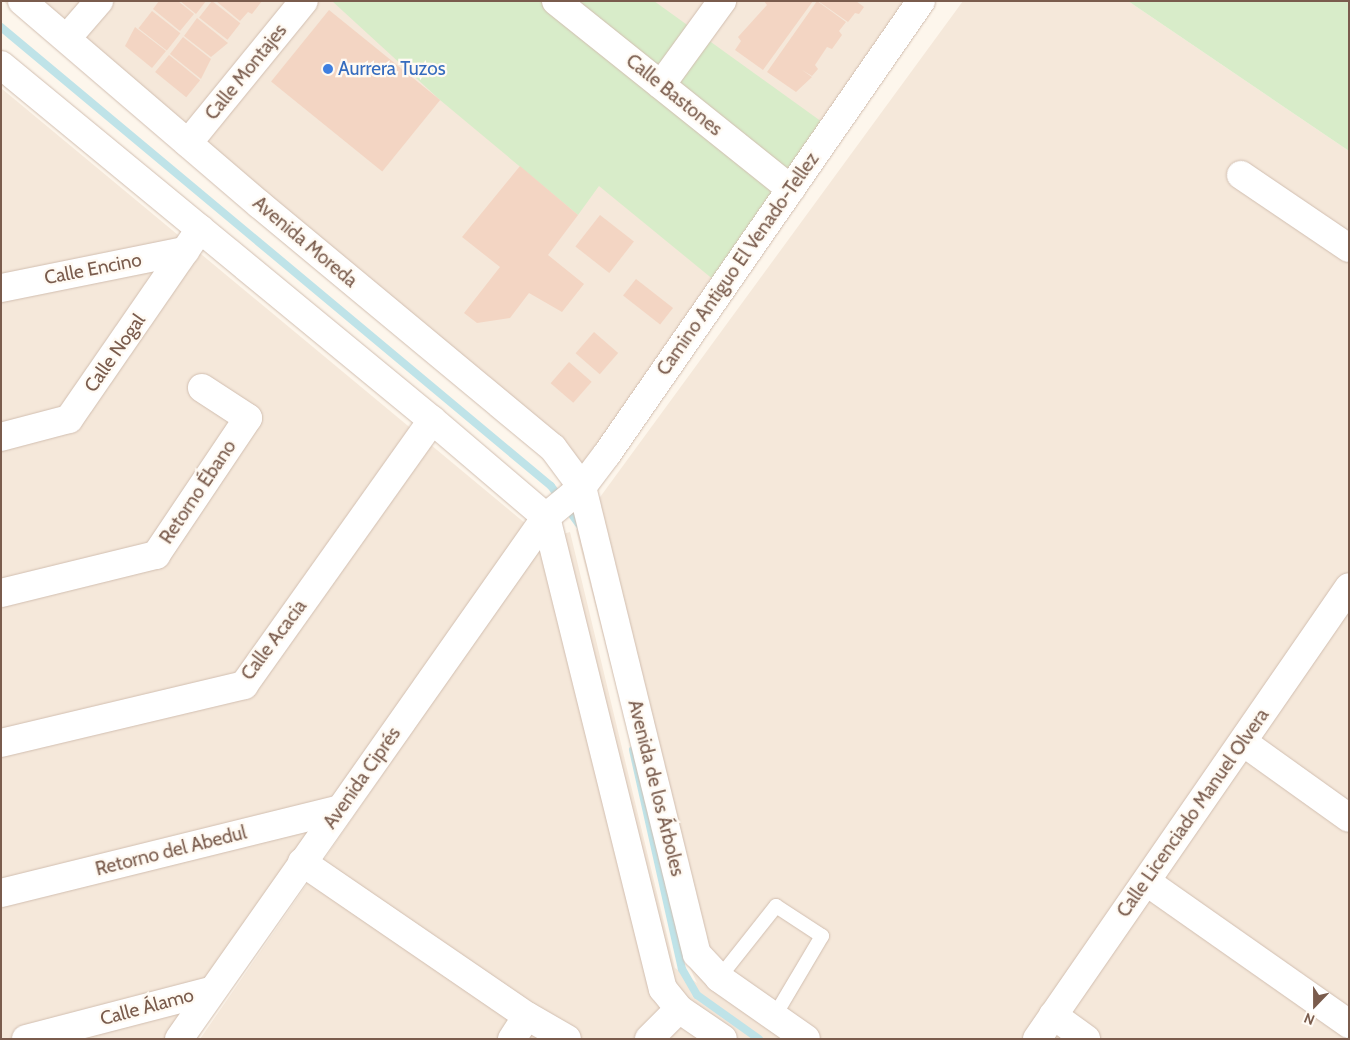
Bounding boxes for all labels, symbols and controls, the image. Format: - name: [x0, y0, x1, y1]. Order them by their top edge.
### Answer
- street label: Calle Montajes: [200, 19, 292, 125]
- street label: Calle Bastones: [621, 49, 727, 141]
- place label: Aurrera Tuzos: [338, 58, 446, 80]
- marker: Aurrera Tuzos: [322, 63, 334, 75]
- street label: Camino Antiguo El Venado-Tellez: [652, 148, 824, 380]
- street label: Avenida Moreda: [248, 192, 362, 292]
- street label: Calle Encino: [43, 248, 143, 290]
- street label: Calle Nogal: [80, 309, 150, 397]
- street label: Retorno Ébano: [155, 436, 241, 548]
- street label: Calle Acacia: [236, 595, 312, 685]
- street label: Avenida de los Árboles: [623, 698, 689, 878]
- street label: Calle Licenciado Manuel Olvera: [1112, 704, 1274, 922]
- street label: Avenida Ciprés: [319, 723, 405, 833]
- street label: Retorno del Abedul: [93, 821, 249, 881]
- north arrow: [1290, 980, 1340, 1030]
- street label: Calle Álamo: [98, 984, 196, 1030]
- text: N: [1301, 1009, 1317, 1029]

